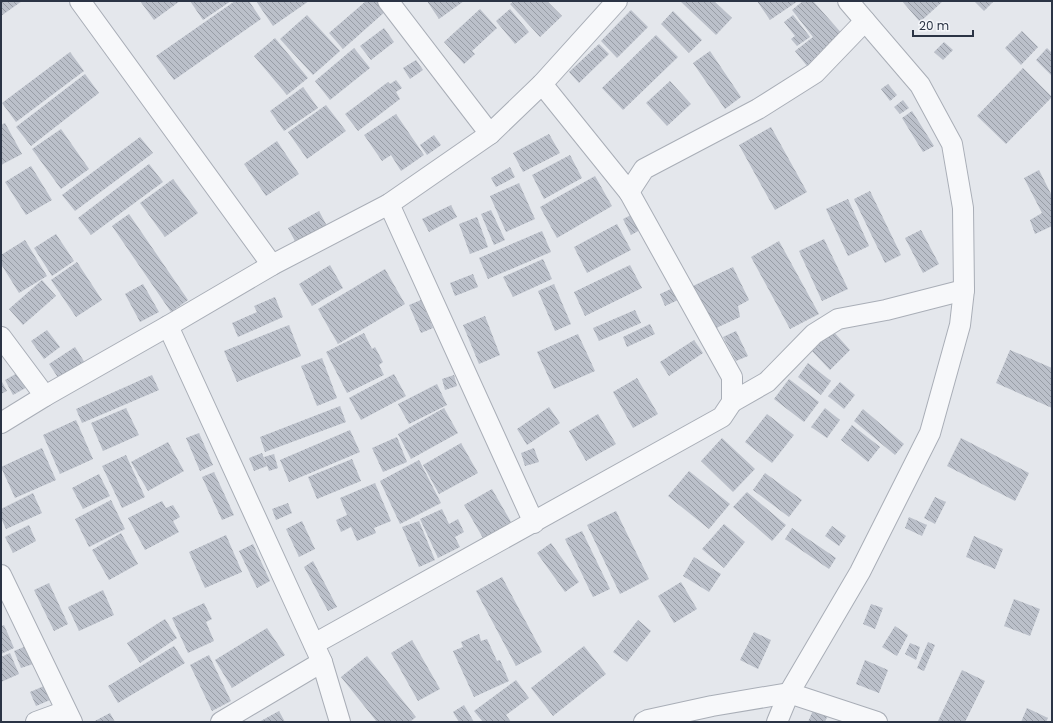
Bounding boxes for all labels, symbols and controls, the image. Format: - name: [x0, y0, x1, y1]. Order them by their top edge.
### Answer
- scale bar: [913, 12, 973, 38]
- text: 20 m: [919, 17, 949, 34]

